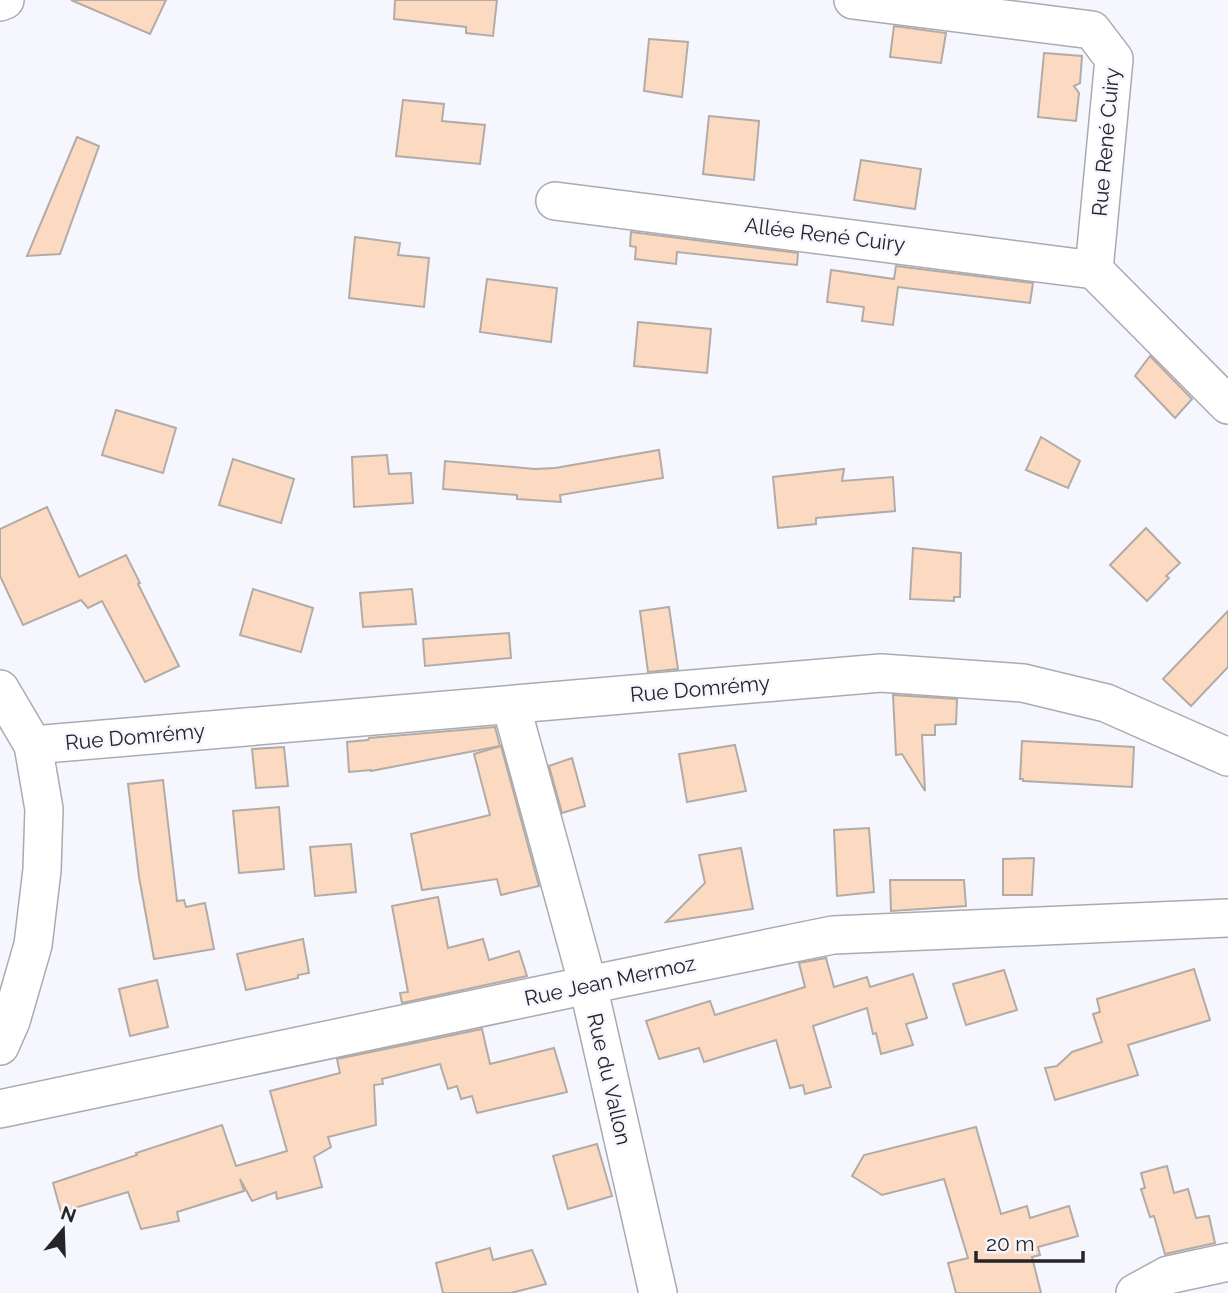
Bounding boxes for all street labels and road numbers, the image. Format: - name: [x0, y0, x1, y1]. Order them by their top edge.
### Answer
- street label: Rue René Cuiry: [1087, 66, 1124, 218]
- street label: Allée René Cuiry: [743, 212, 907, 257]
- street label: Rue Domrémy: [629, 670, 771, 707]
- street label: Rue Domrémy: [64, 718, 206, 755]
- street label: Rue Jean Mermoz: [522, 950, 698, 1011]
- street label: Rue du Vallon: [582, 1010, 637, 1147]

